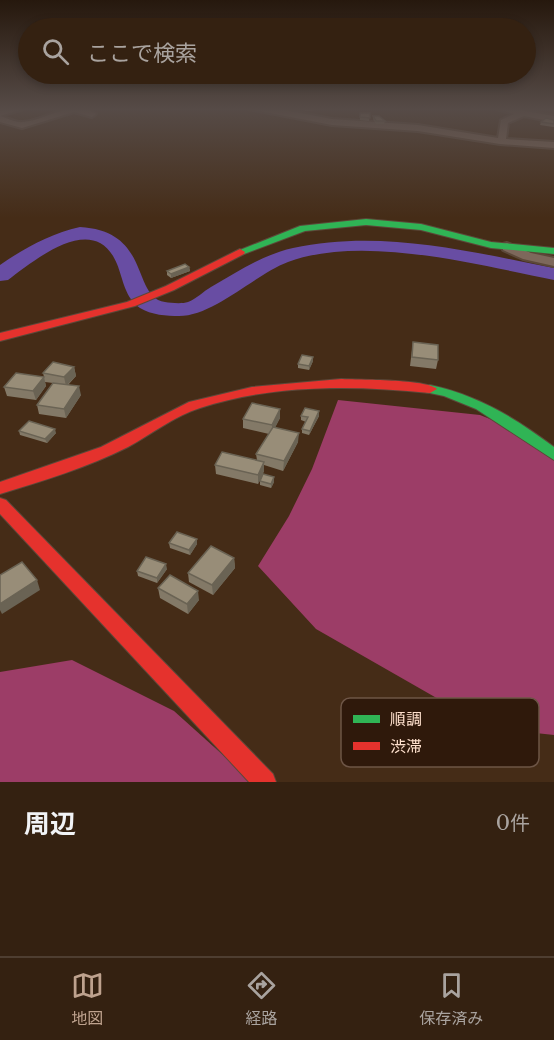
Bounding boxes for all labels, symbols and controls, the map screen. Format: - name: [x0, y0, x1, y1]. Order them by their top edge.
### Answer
- search box: [18, 18, 536, 84]
- icon: search: [39, 35, 72, 68]
- text: ここで検索: [87, 40, 197, 67]
- legend: [341, 698, 539, 767]
- text: 順調: [390, 709, 422, 729]
- text: 渋滞: [390, 736, 422, 756]
- text: 周辺: [24, 808, 76, 840]
- text: 0件: [496, 811, 530, 835]
- tab: 地図: [71, 969, 104, 1029]
- tab: 経路: [245, 969, 278, 1029]
- tab: 保存済み: [419, 969, 483, 1029]

